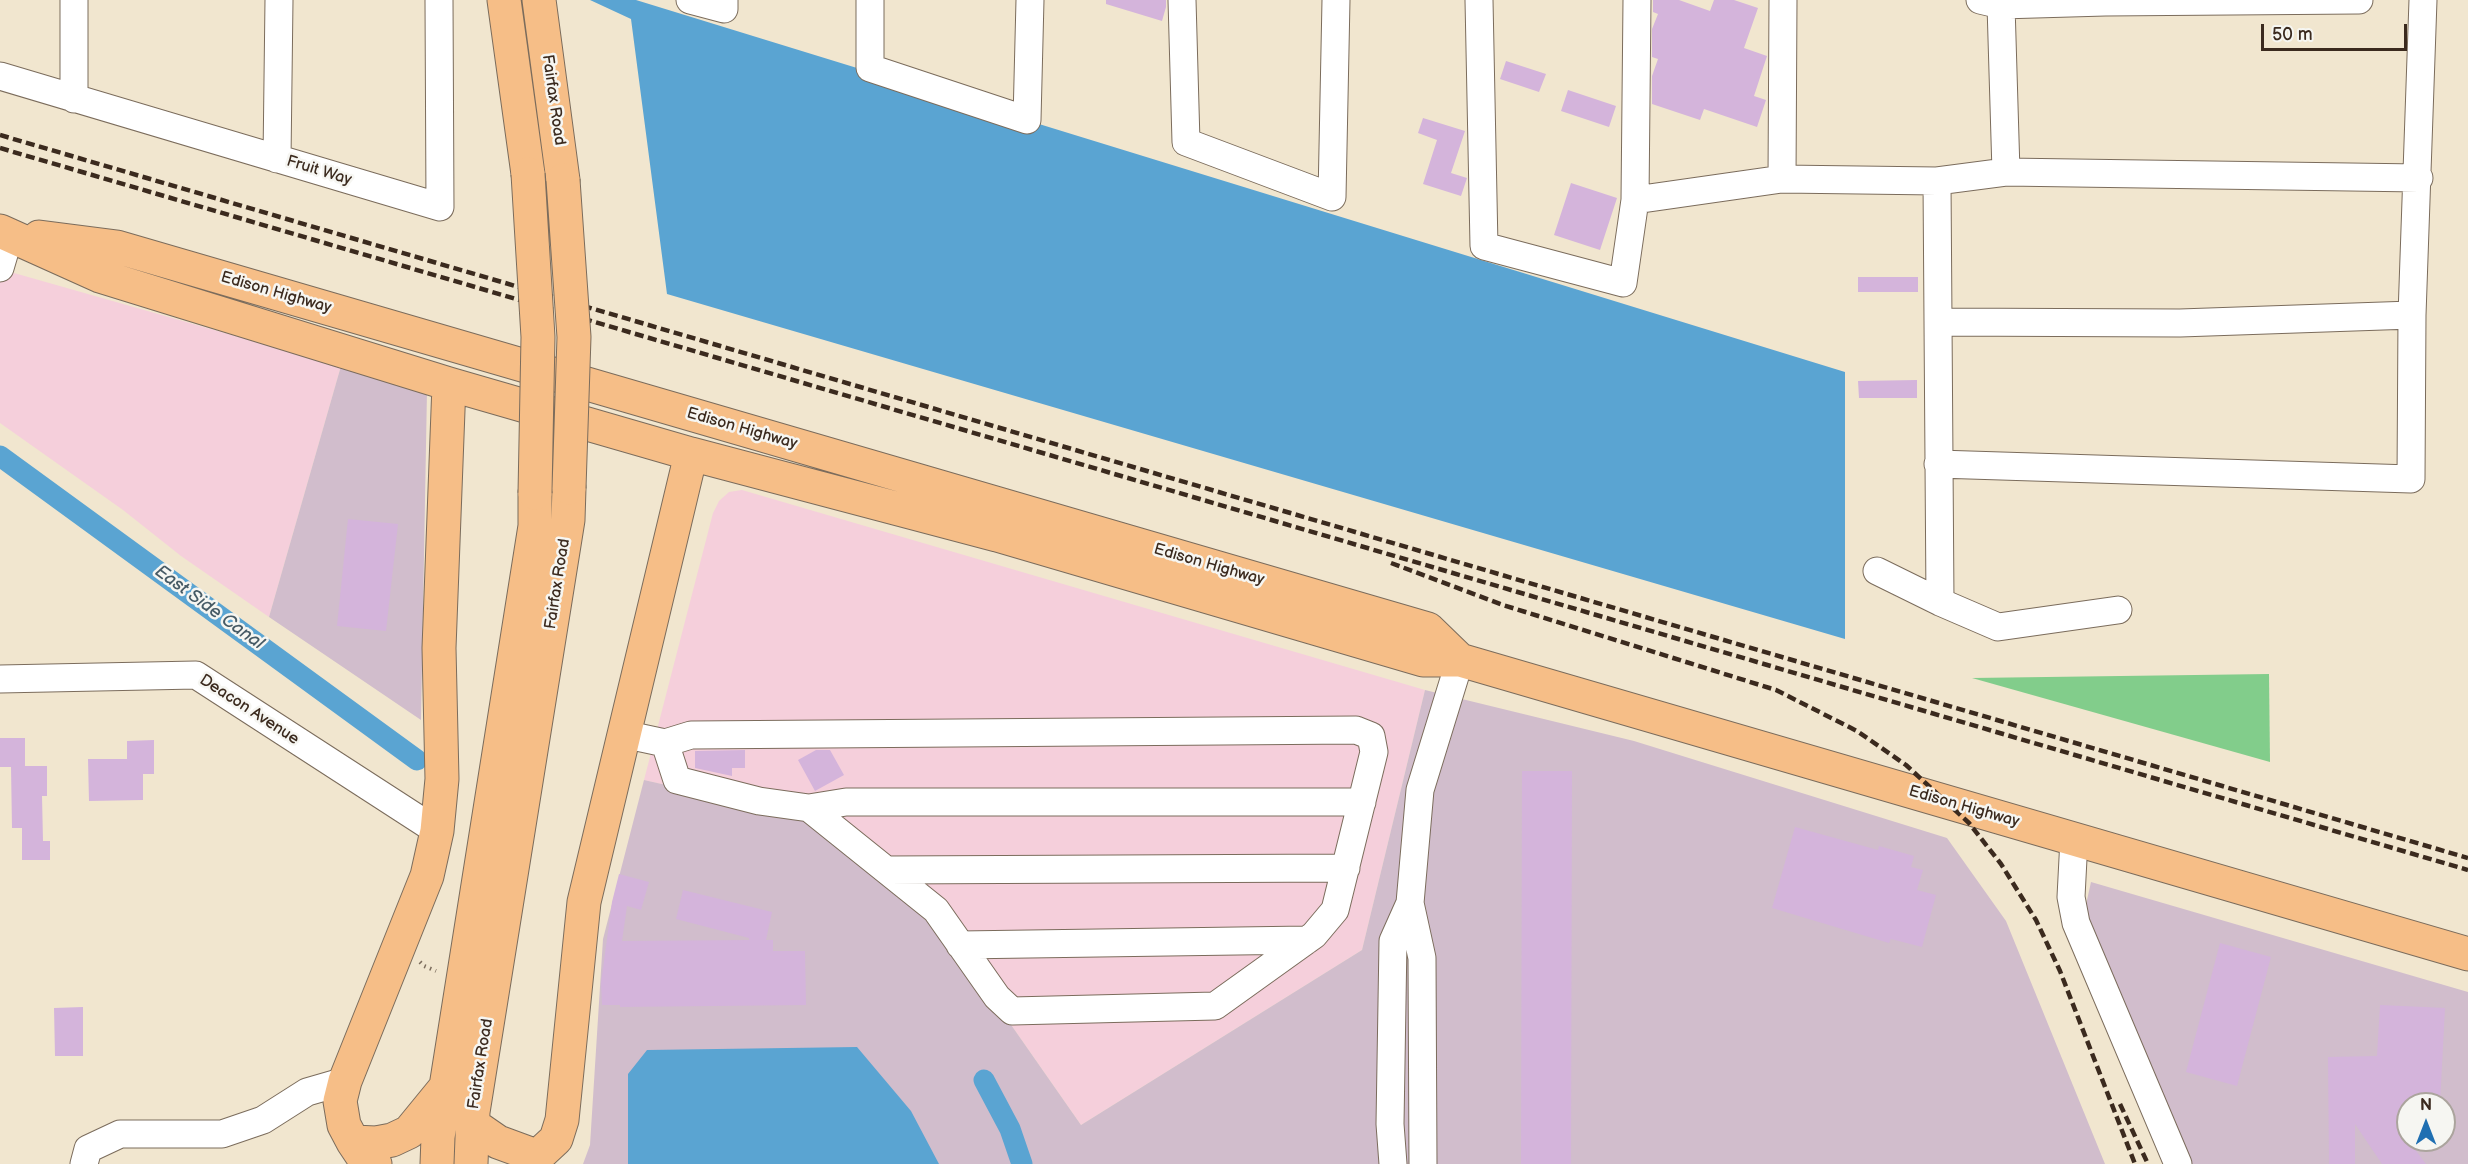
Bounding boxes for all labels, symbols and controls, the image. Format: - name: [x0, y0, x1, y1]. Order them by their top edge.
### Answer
- scale bar: [2264, 12, 2410, 50]
- text: 50 m: [2272, 24, 2313, 45]
- street label: Fairfax Road: [537, 53, 569, 147]
- street label: Fruit Way: [284, 152, 354, 190]
- street label: Edison Highway: [219, 268, 333, 318]
- street label: Edison Highway: [685, 404, 799, 454]
- street label: Fairfax Road: [541, 537, 575, 631]
- street label: Edison Highway: [1152, 540, 1266, 590]
- water label: East Side Canal: [150, 561, 268, 655]
- street label: Deacon Avenue: [196, 671, 302, 749]
- street label: Edison Highway: [1907, 782, 2021, 832]
- street label: Fairfax Road: [464, 1017, 498, 1111]
- north arrow: [2396, 1092, 2456, 1152]
- text: N: [2420, 1096, 2432, 1115]

